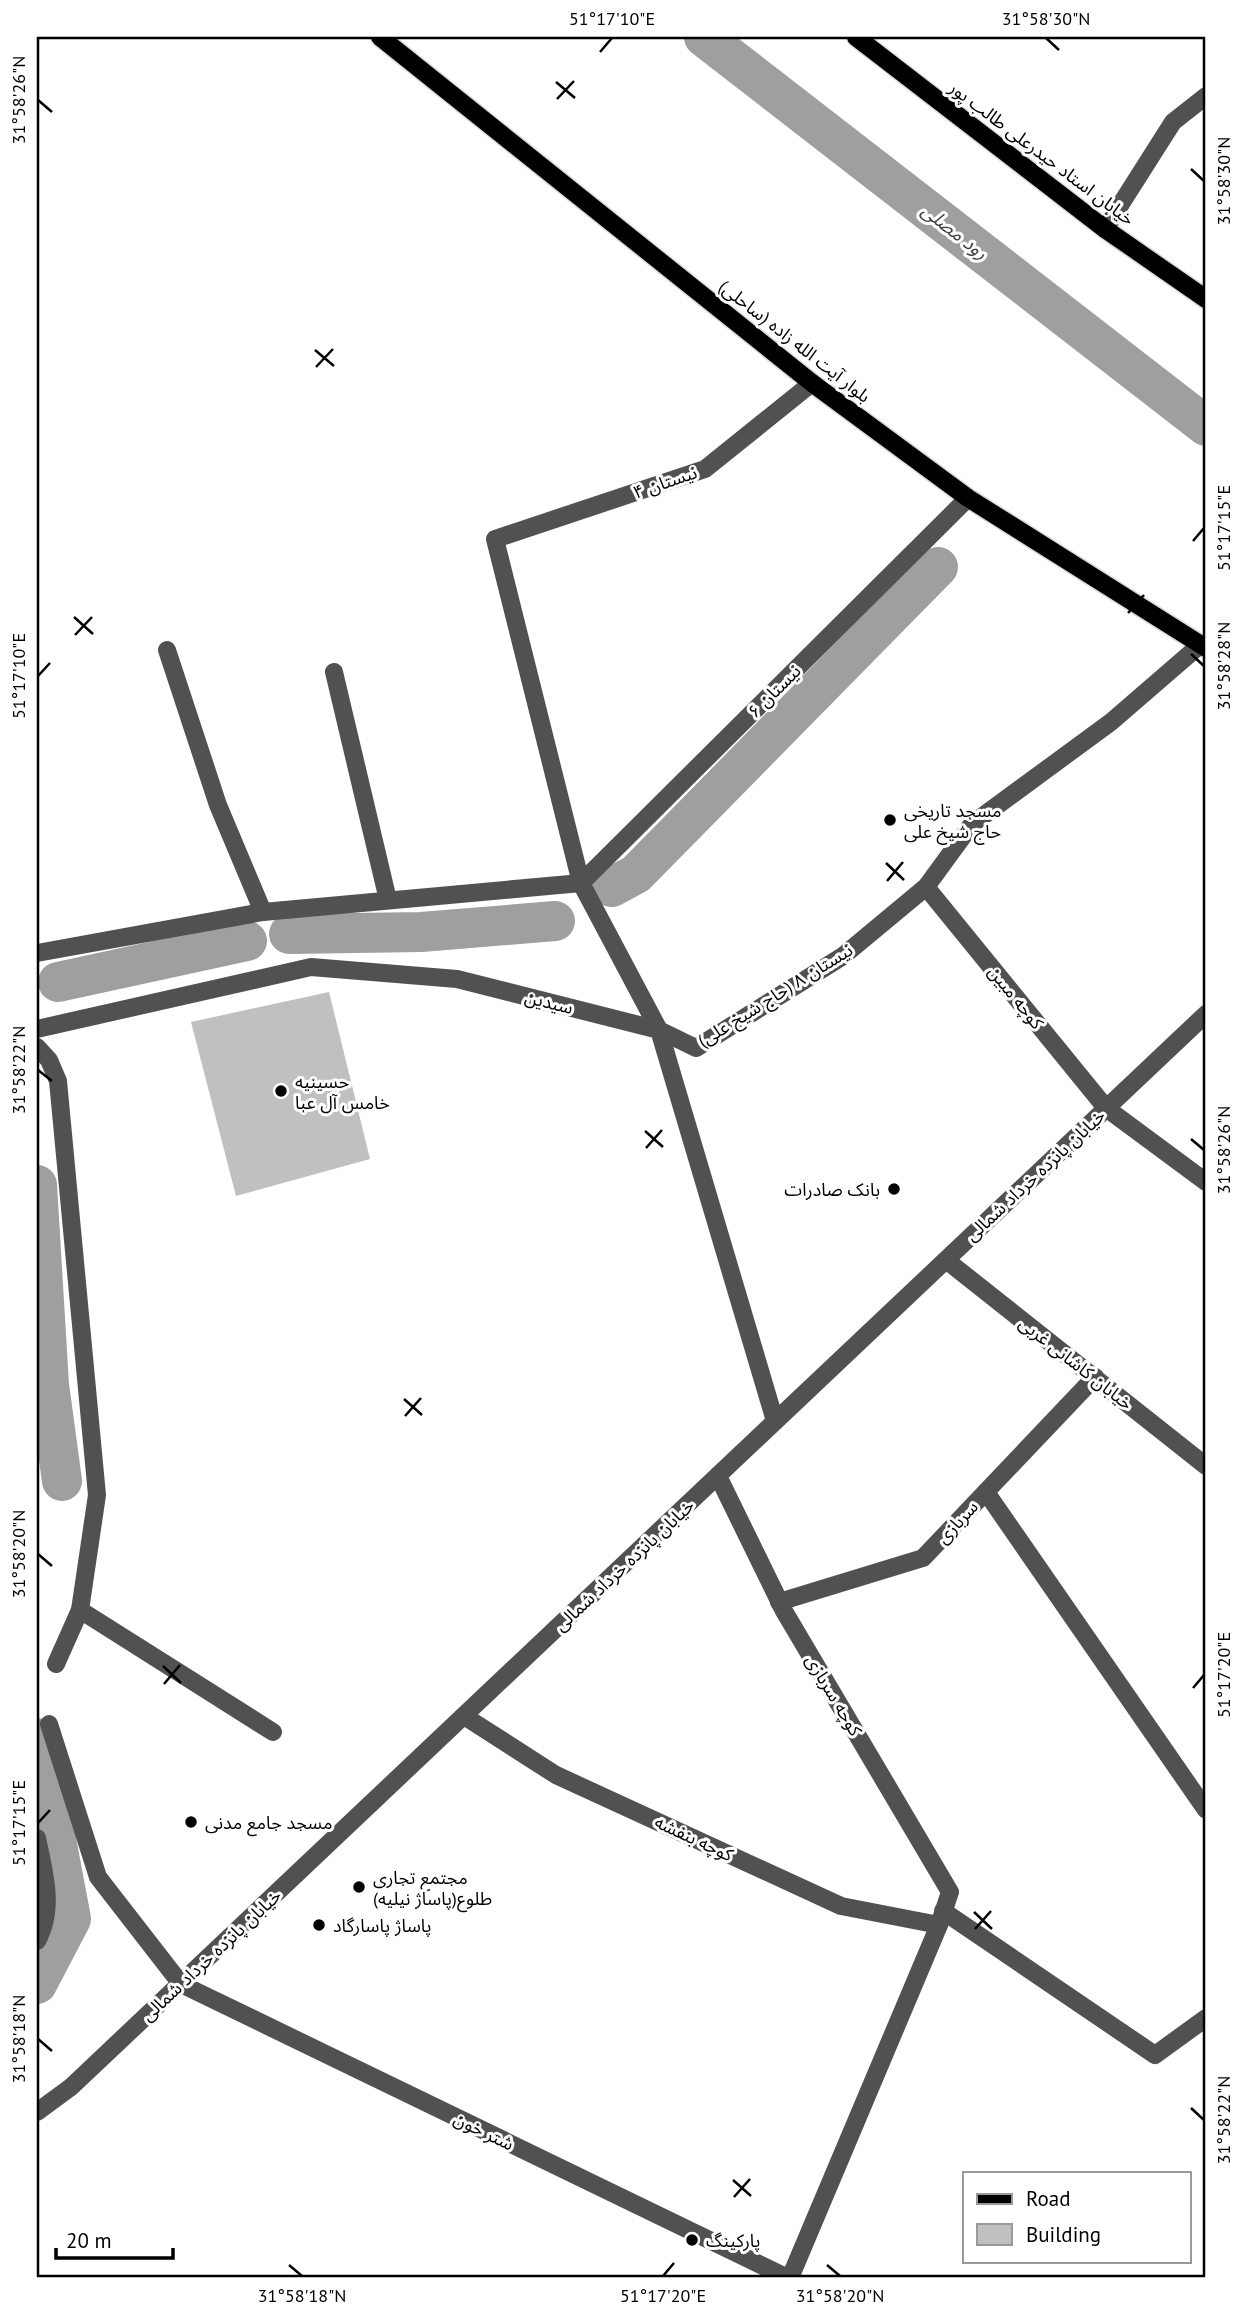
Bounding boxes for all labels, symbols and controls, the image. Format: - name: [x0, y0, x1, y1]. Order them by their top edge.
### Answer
- text: 51°17'10"E: [569, 7, 655, 30]
- text: 31°58'30"N: [1002, 7, 1090, 30]
- text: 31°58'26"N: [7, 56, 30, 144]
- street label: خیابان استاد حیدرعلی طالب پور: [944, 75, 1139, 230]
- text: 31°58'30"N: [1212, 137, 1235, 225]
- water label: رود مصلی: [917, 198, 993, 264]
- street label: بلوار آیت الله زاده (ساحلی): [715, 275, 875, 407]
- street label: نیستان ۴: [630, 460, 700, 504]
- text: 51°17'15"E: [1212, 485, 1235, 571]
- text: 31°58'28"N: [1212, 622, 1235, 710]
- text: 51°17'10"E: [7, 633, 30, 719]
- street label: نیستان ۶: [742, 659, 806, 723]
- place label: مسجد تاریخی حاج شیخ علی: [904, 799, 1001, 845]
- marker: مسجد تاریخی حاج شیخ علی: [882, 812, 898, 828]
- street label: نیستان ۸ (حاج شیخ علی): [693, 938, 858, 1054]
- street label: کوچه مبین: [983, 960, 1049, 1034]
- street label: سیدین: [522, 985, 576, 1019]
- text: 31°58'22"N: [7, 1026, 30, 1114]
- place label: حسینیه خامس آل عبا: [295, 1070, 390, 1114]
- marker: حسینیه خامس آل عبا: [273, 1083, 289, 1099]
- street label: خیابان پانزده خرداد شمالی: [960, 1104, 1110, 1246]
- text: 31°58'26"N: [1212, 1106, 1235, 1194]
- place label: بانک صادرات: [784, 1178, 880, 1201]
- marker: بانک صادرات: [886, 1181, 902, 1197]
- street label: خیابان کاشانی غربی: [1014, 1311, 1138, 1415]
- street label: خیابان پانزده خرداد شمالی: [549, 1494, 699, 1636]
- street label: سربازی: [931, 1495, 983, 1549]
- text: 31°58'20"N: [7, 1510, 30, 1598]
- text: 51°17'20"E: [1212, 1632, 1235, 1718]
- street label: کوچه سربازی: [801, 1650, 868, 1741]
- text: 51°17'15"E: [7, 1780, 30, 1866]
- street label: کوچه بنفشه: [651, 1810, 737, 1866]
- place label: مسجد جامع مدنی: [205, 1811, 332, 1837]
- marker: مسجد جامع مدنی: [183, 1814, 199, 1830]
- place label: مجتمع تجاری طلوع(پاساژ نیلیه): [373, 1866, 492, 1913]
- marker: مجتمع تجاری طلوع(پاساژ نیلیه): [351, 1879, 367, 1895]
- street label: خیابان پانزده خرداد شمالی: [136, 1884, 286, 2026]
- place label: پاساژ پاسارگاد: [333, 1914, 431, 1937]
- marker: پاساژ پاسارگاد: [311, 1917, 327, 1933]
- text: 31°58'18"N: [7, 1995, 30, 2083]
- text: 31°58'22"N: [1212, 2076, 1235, 2164]
- street label: شتر خون: [450, 2107, 518, 2155]
- legend: [963, 2172, 1190, 2262]
- text: Road: [1026, 2185, 1070, 2212]
- scale bar: [56, 2217, 173, 2261]
- text: Building: [1026, 2221, 1101, 2248]
- text: 20 m: [66, 2227, 112, 2254]
- place label: پارکینگ: [706, 2229, 760, 2252]
- marker: پارکینگ: [684, 2232, 700, 2248]
- text: 31°58'18"N: [258, 2284, 346, 2307]
- text: 51°17'20"E: [620, 2284, 706, 2307]
- text: 31°58'20"N: [796, 2284, 884, 2307]

